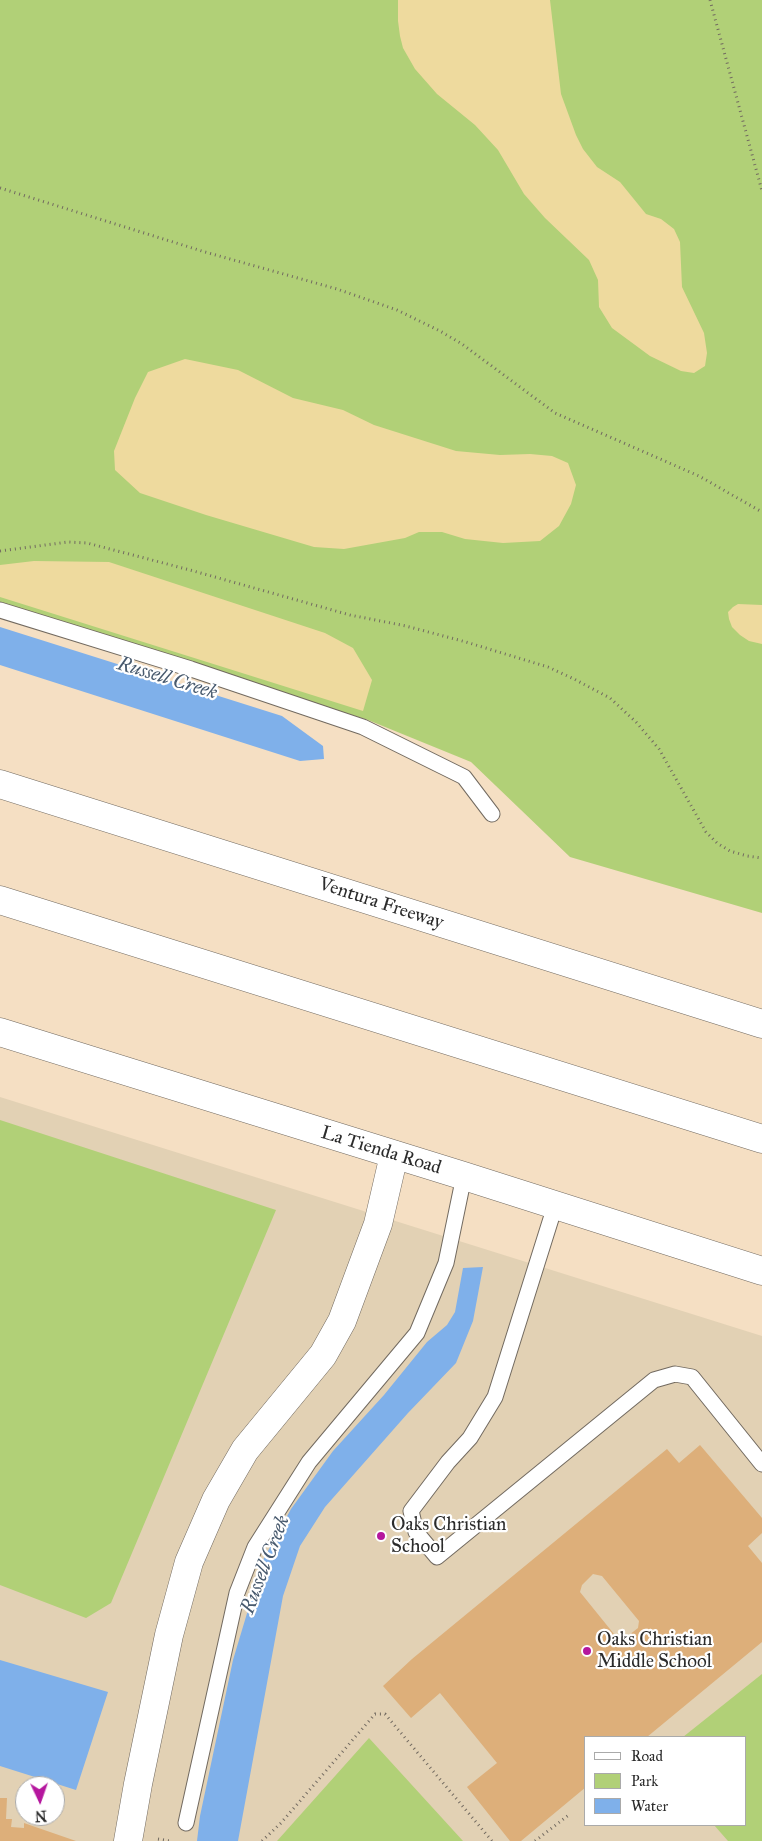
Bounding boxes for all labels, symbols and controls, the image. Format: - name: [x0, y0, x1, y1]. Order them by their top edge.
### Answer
- water label: Russell Creek: [114, 652, 220, 706]
- street label: Ventura Freeway: [316, 873, 446, 935]
- street label: La Tienda Road: [318, 1122, 444, 1180]
- water label: Russell Creek: [236, 1512, 296, 1618]
- place label: Oaks Christian School: [391, 1514, 506, 1558]
- marker: Oaks Christian School: [375, 1530, 387, 1542]
- place label: Oaks Christian Middle School: [597, 1629, 712, 1673]
- marker: Oaks Christian Middle School: [581, 1645, 593, 1657]
- legend: [584, 1736, 747, 1826]
- text: Road: [631, 1747, 663, 1765]
- text: Park: [631, 1772, 658, 1790]
- north arrow: [15, 1776, 65, 1826]
- text: Water: [631, 1797, 668, 1815]
- text: N: [34, 1807, 47, 1824]

